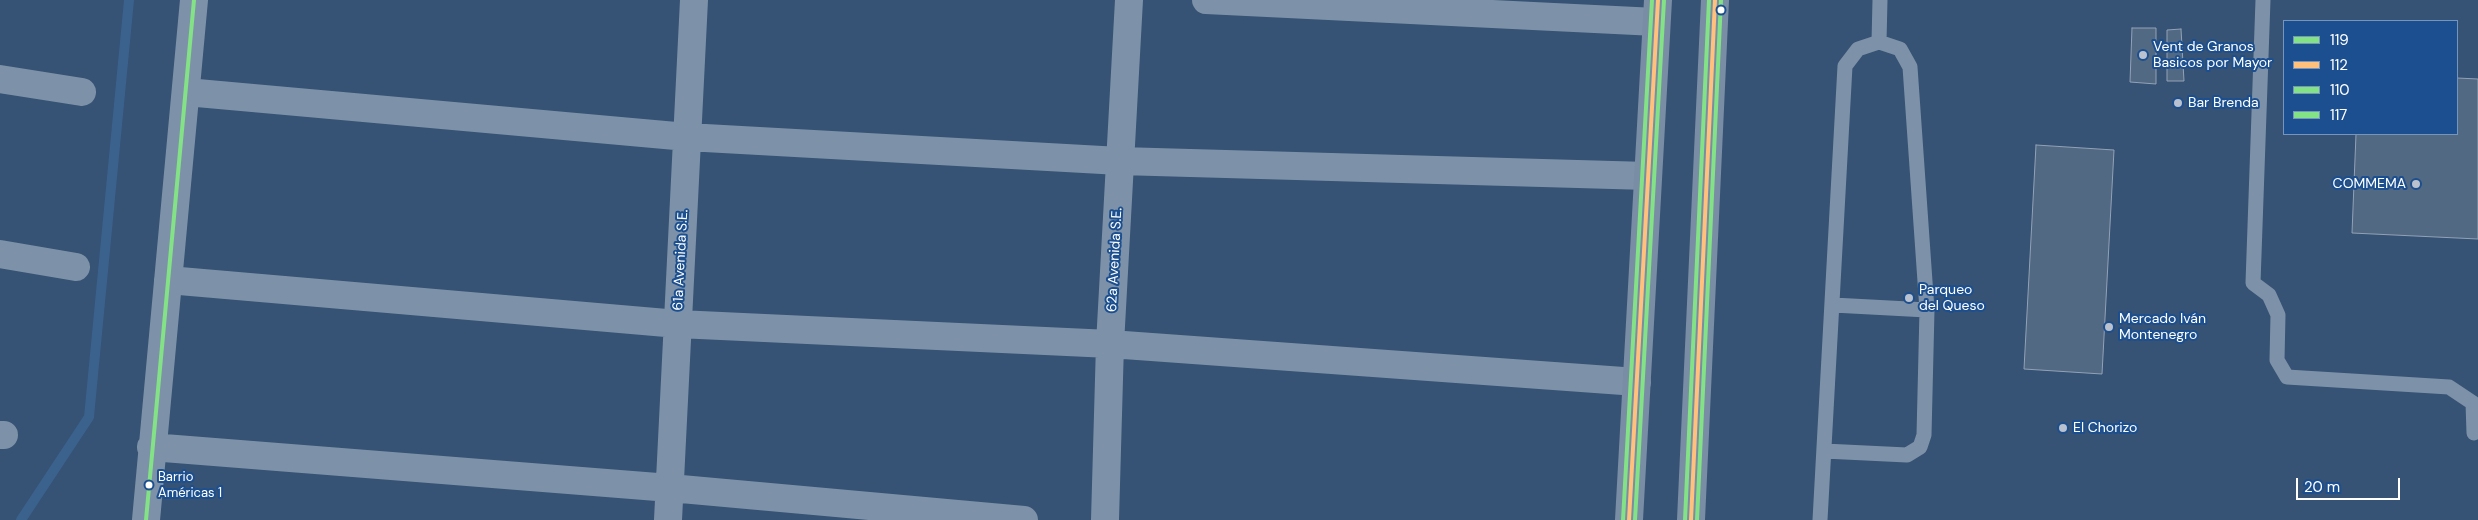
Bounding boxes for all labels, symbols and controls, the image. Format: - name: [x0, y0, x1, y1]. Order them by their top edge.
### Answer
- unlabelled marker: [1716, 5, 1726, 15]
- legend: [2283, 20, 2458, 135]
- text: 119: [2330, 30, 2349, 50]
- place label: Vent de Granos Basicos por Mayor: [2153, 39, 2272, 72]
- marker: Vent de Granos Basicos por Mayor: [2137, 49, 2149, 61]
- text: 112: [2330, 55, 2348, 75]
- text: 110: [2330, 80, 2350, 100]
- place label: Bar Brenda: [2188, 95, 2259, 111]
- marker: Bar Brenda: [2172, 97, 2184, 109]
- text: 117: [2330, 105, 2347, 125]
- place label: COMMEMA: [2333, 176, 2406, 192]
- marker: COMMEMA: [2410, 178, 2422, 190]
- street label: 62a Avenida S.E.: [1104, 207, 1126, 313]
- street label: 61a Avenida S.E.: [670, 209, 692, 311]
- place label: Parqueo del Queso: [1919, 282, 1985, 314]
- marker: Parqueo del Queso: [1903, 292, 1915, 304]
- place label: Mercado Iván Montenegro: [2119, 311, 2206, 344]
- marker: Mercado Iván Montenegro: [2103, 321, 2115, 333]
- place label: El Chorizo: [2073, 420, 2137, 436]
- marker: El Chorizo: [2057, 422, 2069, 434]
- scale bar: [2298, 468, 2402, 500]
- place label: Barrio Américas 1: [158, 470, 222, 501]
- text: 20 m: [2304, 477, 2340, 497]
- marker: Barrio Américas 1: [144, 480, 154, 490]

